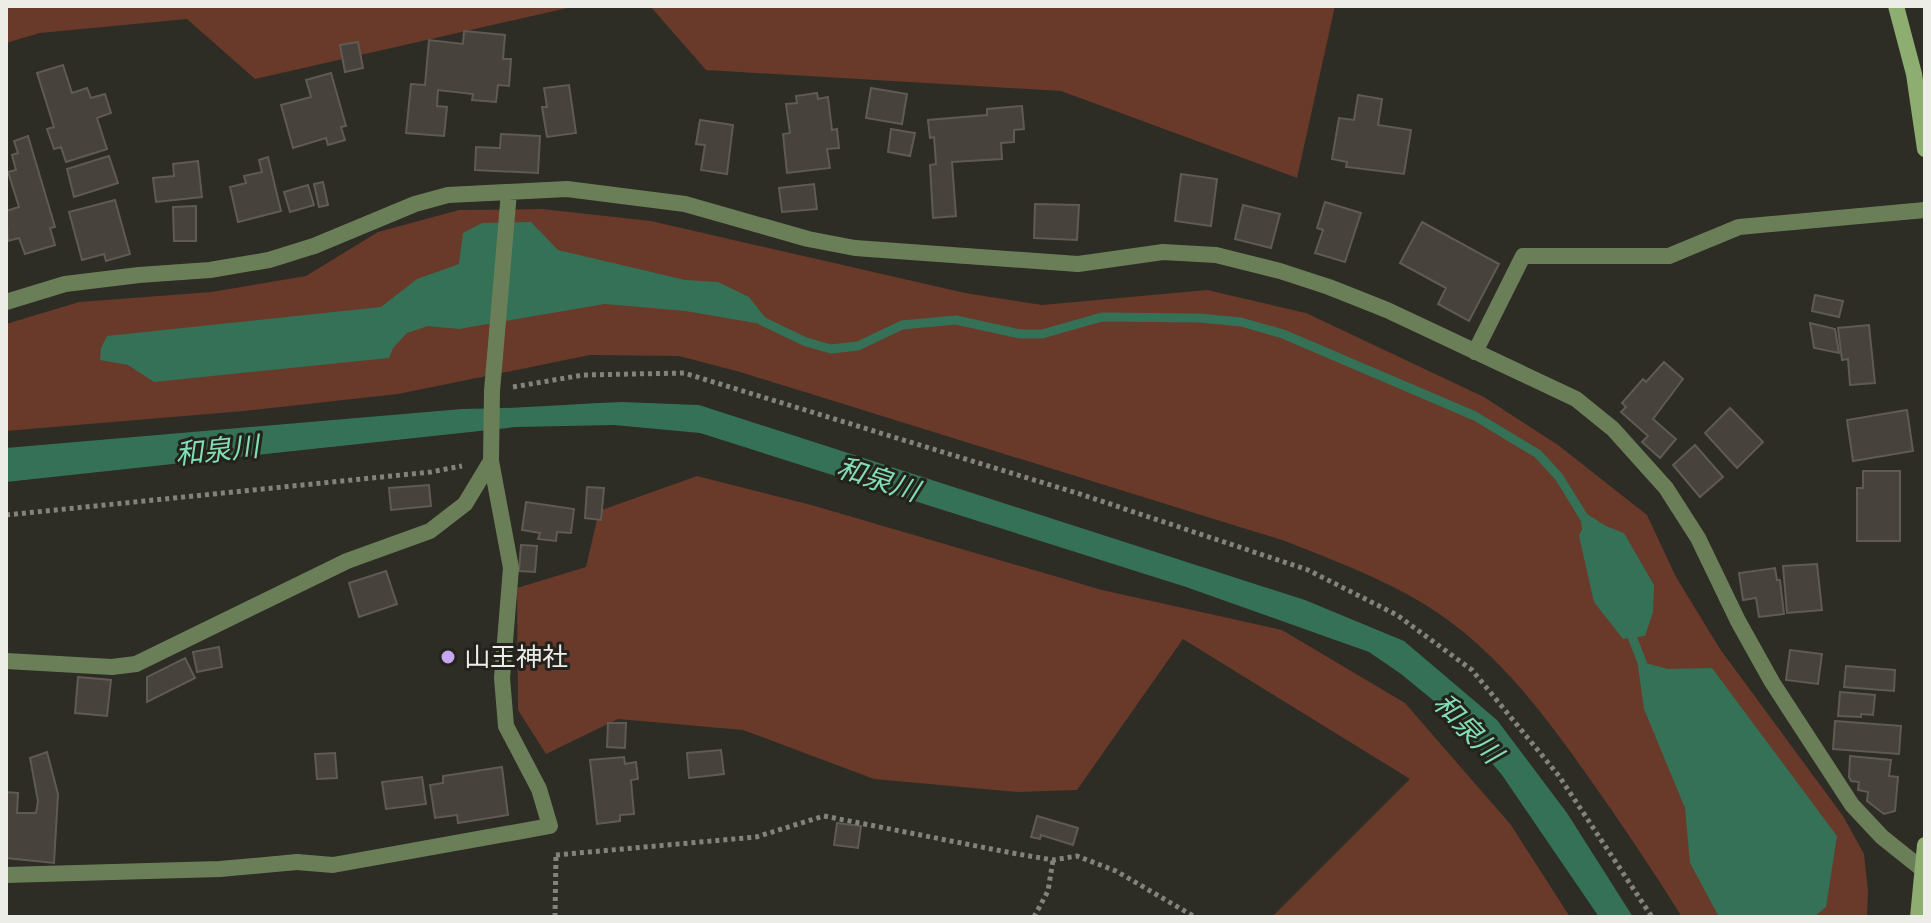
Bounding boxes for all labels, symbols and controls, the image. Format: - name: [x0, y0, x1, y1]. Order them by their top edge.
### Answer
- water label: 和泉川: [173, 428, 264, 471]
- water label: 和泉川: [833, 450, 926, 509]
- place label: 山王神社: [464, 641, 568, 672]
- marker: 山王神社: [439, 648, 457, 666]
- water label: 和泉川: [1427, 686, 1511, 772]

